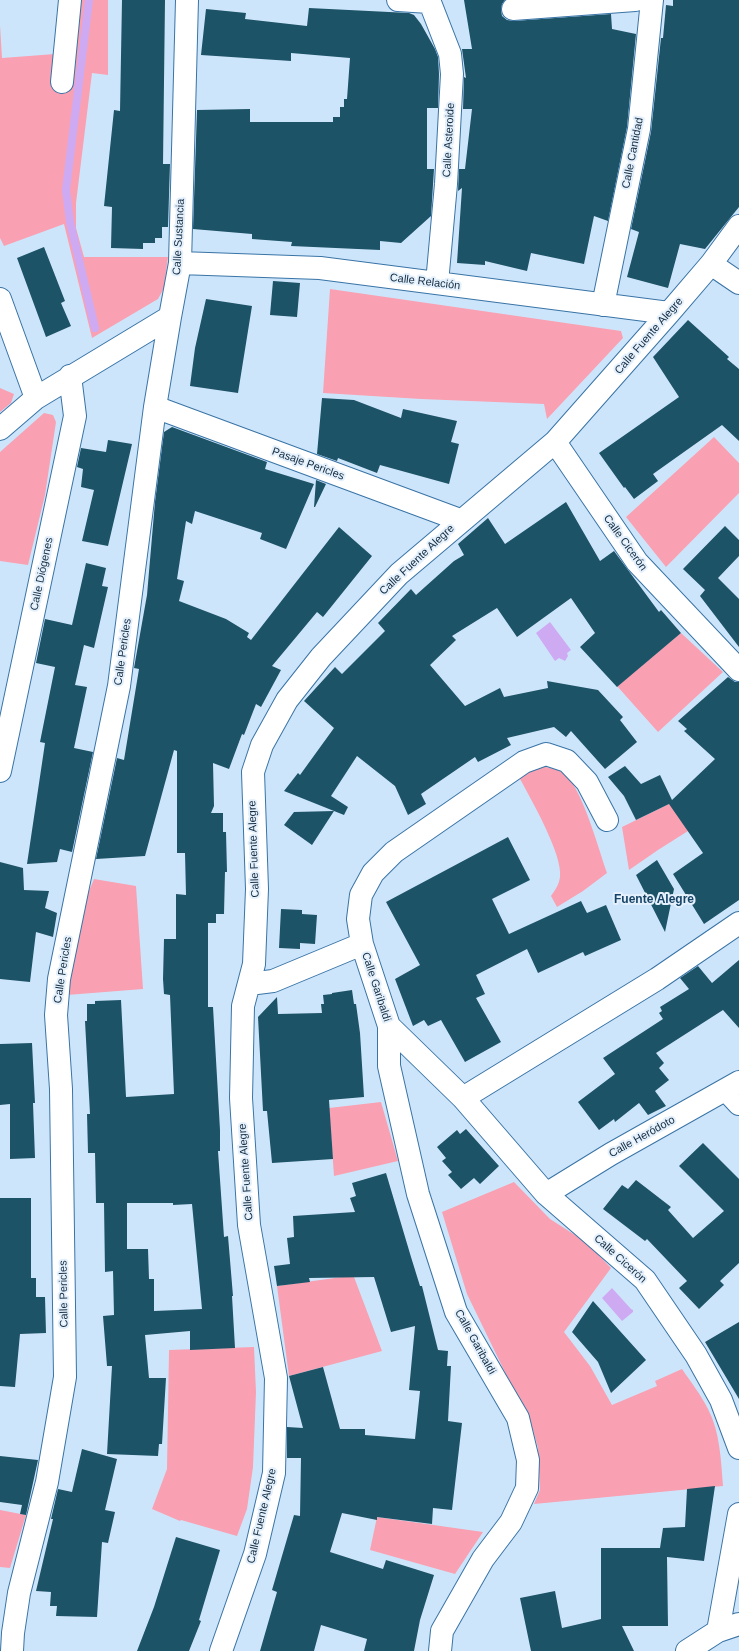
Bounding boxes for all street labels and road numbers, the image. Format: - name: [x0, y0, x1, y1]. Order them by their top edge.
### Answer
- street label: Calle Asteroide: [440, 102, 458, 178]
- street label: Calle Cantidad: [620, 116, 646, 190]
- street label: Calle Sustancia: [170, 198, 188, 276]
- street label: Calle Relación: [389, 271, 461, 293]
- street label: Calle Fuente Alegre: [612, 295, 686, 377]
- street label: Pasaje Pericles: [270, 445, 346, 483]
- street label: Calle Cicerón: [600, 512, 650, 574]
- street label: Calle Fuente Alegre: [377, 522, 457, 598]
- street label: Calle Diógenes: [28, 536, 56, 612]
- street label: Calle Pericles: [112, 618, 134, 686]
- street label: Calle Fuente Alegre: [246, 800, 262, 898]
- street label: Calle Pericles: [51, 936, 75, 1004]
- street label: Calle Garibaldi: [359, 951, 393, 1023]
- street label: Calle Heródoto: [607, 1113, 677, 1161]
- street label: Calle Fuente Alegre: [236, 1123, 256, 1221]
- street label: Calle Cicerón: [591, 1232, 649, 1286]
- street label: Calle Pericles: [57, 1260, 71, 1328]
- street label: Calle Garibaldi: [452, 1307, 498, 1377]
- street label: Calle Fuente Alegre: [245, 1467, 279, 1565]

